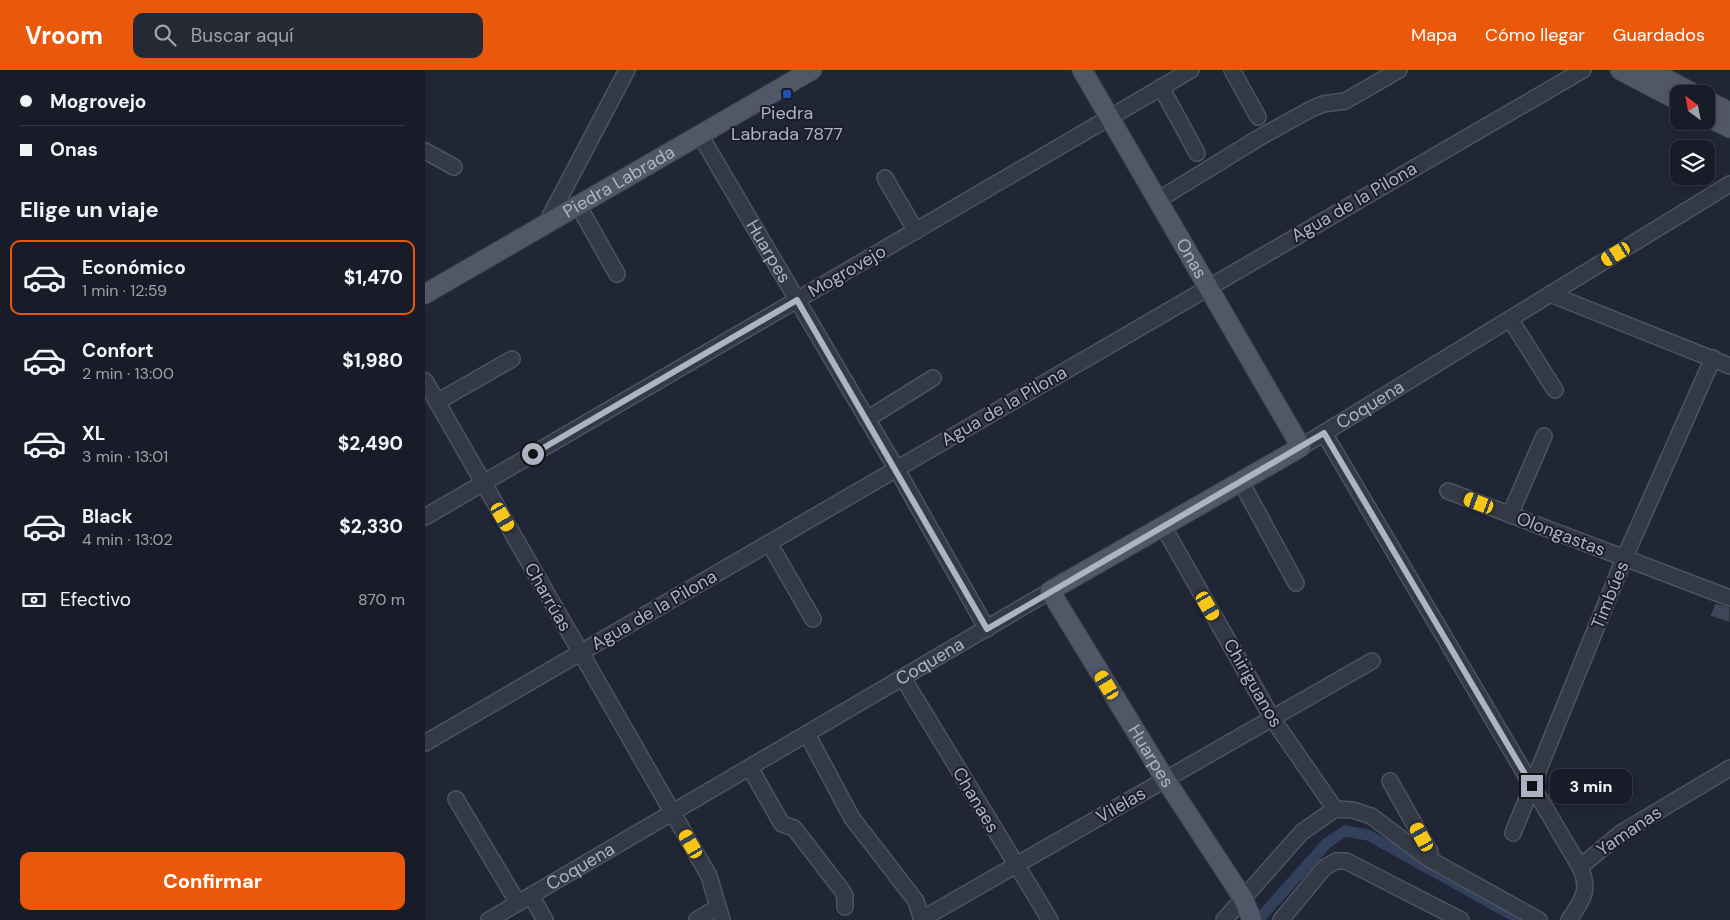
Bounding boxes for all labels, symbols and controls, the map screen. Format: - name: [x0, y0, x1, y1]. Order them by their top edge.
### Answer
- search box: [133, 13, 483, 58]
- text: Vroom: [25, 20, 103, 51]
- icon: search: [151, 21, 179, 49]
- text: Buscar aquí: [191, 23, 293, 48]
- text: Mapa: [1411, 23, 1457, 47]
- text: Cómo llegar: [1485, 23, 1585, 47]
- text: Guardados: [1613, 23, 1705, 47]
- north arrow: [1670, 85, 1715, 130]
- map controls: [1670, 85, 1715, 185]
- marker: Piedra Labrada 7877: [781, 88, 793, 100]
- text: Mogrovejo: [50, 89, 146, 114]
- place label: Piedra Labrada 7877: [731, 101, 843, 146]
- text: Onas: [50, 137, 98, 162]
- street label: Piedra Labrada: [558, 140, 679, 224]
- button: layers: [1670, 140, 1715, 185]
- street label: Agua de la Pilona: [1287, 156, 1421, 248]
- text: Elige un viaje: [20, 195, 159, 224]
- street label: Huarpes: [740, 215, 796, 287]
- street label: Onas: [1170, 234, 1213, 283]
- street label: Mogrovejo: [804, 239, 890, 303]
- car: [1599, 240, 1632, 268]
- icon: car: [22, 255, 67, 300]
- text: Económico: [82, 255, 186, 280]
- text: $1,470: [344, 265, 403, 290]
- text: 1 min · 12:59: [82, 280, 167, 301]
- icon: car: [22, 338, 67, 383]
- text: Confort: [82, 338, 154, 363]
- text: $1,980: [342, 348, 403, 373]
- street label: Agua de la Pilona: [937, 360, 1071, 452]
- text: 2 min · 13:00: [82, 363, 174, 384]
- street label: Coquena: [1332, 375, 1409, 435]
- icon: car: [22, 421, 67, 466]
- text: XL: [82, 421, 105, 446]
- text: $2,490: [338, 431, 403, 456]
- route start: [522, 443, 544, 465]
- text: 3 min · 13:01: [82, 446, 168, 467]
- car: [1462, 491, 1495, 515]
- car: [489, 500, 516, 534]
- icon: car: [22, 504, 67, 549]
- text: Black: [82, 504, 133, 529]
- street label: Olongastas: [1513, 506, 1609, 562]
- text: $2,330: [339, 514, 403, 539]
- text: 4 min · 13:02: [82, 529, 173, 550]
- street label: Timbúes: [1586, 557, 1634, 633]
- street label: Charrúas: [519, 558, 577, 636]
- street label: Agua de la Pilona: [587, 564, 721, 656]
- icon: cash: [20, 586, 48, 614]
- text: Efectivo: [60, 587, 131, 612]
- text: 870 m: [358, 589, 405, 610]
- car: [1194, 589, 1221, 623]
- street label: Coquena: [891, 632, 968, 691]
- street label: Chiriguanos: [1218, 634, 1288, 732]
- car: [1092, 668, 1121, 702]
- street label: Huarpes: [1123, 720, 1179, 792]
- street label: Chanaes: [947, 763, 1005, 837]
- callout: 3 min: [1549, 768, 1632, 804]
- route end: [1521, 775, 1543, 797]
- text: 3 min: [1570, 776, 1612, 797]
- street label: Vilelas: [1092, 781, 1150, 829]
- street label: Yamanas: [1592, 800, 1666, 862]
- car: [1408, 820, 1435, 854]
- car: [677, 827, 704, 861]
- street label: Coquena: [542, 837, 619, 896]
- button: Confirmar: [20, 852, 405, 910]

